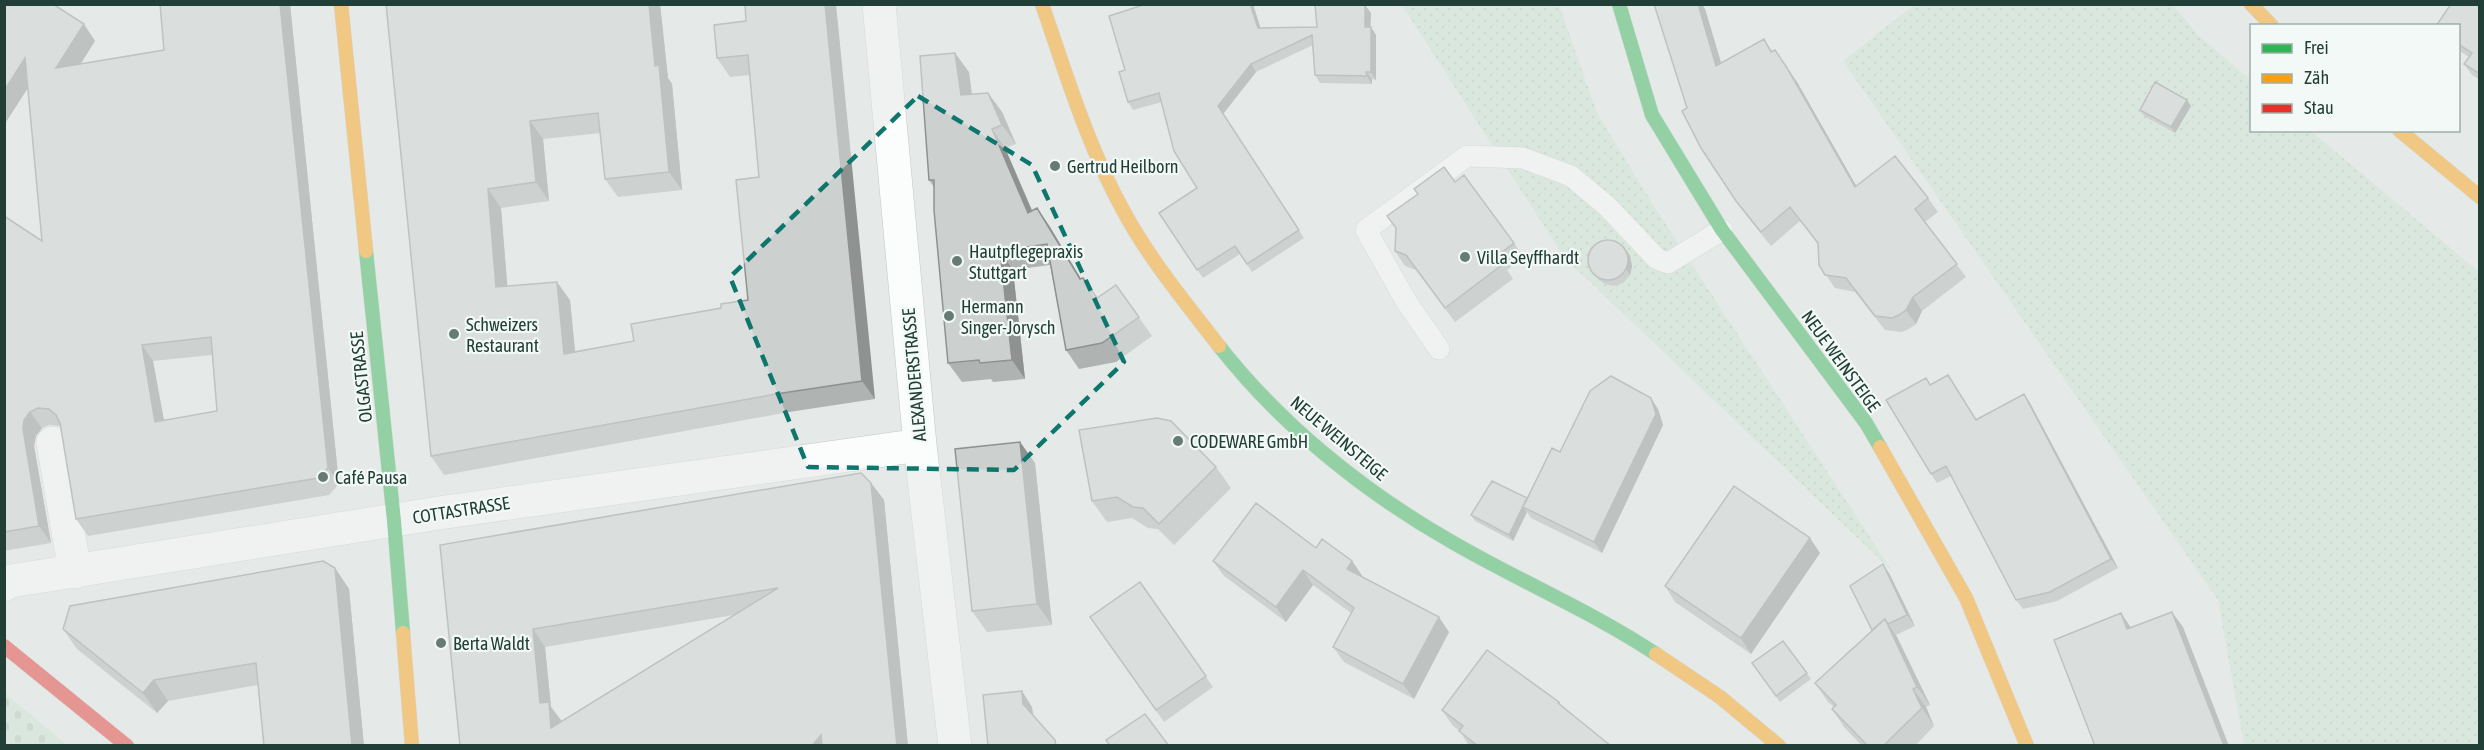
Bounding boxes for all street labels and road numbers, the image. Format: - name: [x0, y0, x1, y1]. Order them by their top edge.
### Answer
- street label: NEUE WEINSTEIGE: [1797, 306, 1885, 416]
- street label: ALEXANDERSTRASSE: [898, 307, 930, 443]
- street label: OLGASTRASSE: [346, 330, 376, 424]
- street label: NEUE WEINSTEIGE: [1286, 391, 1392, 485]
- street label: COTTASTRASSE: [411, 492, 511, 528]

